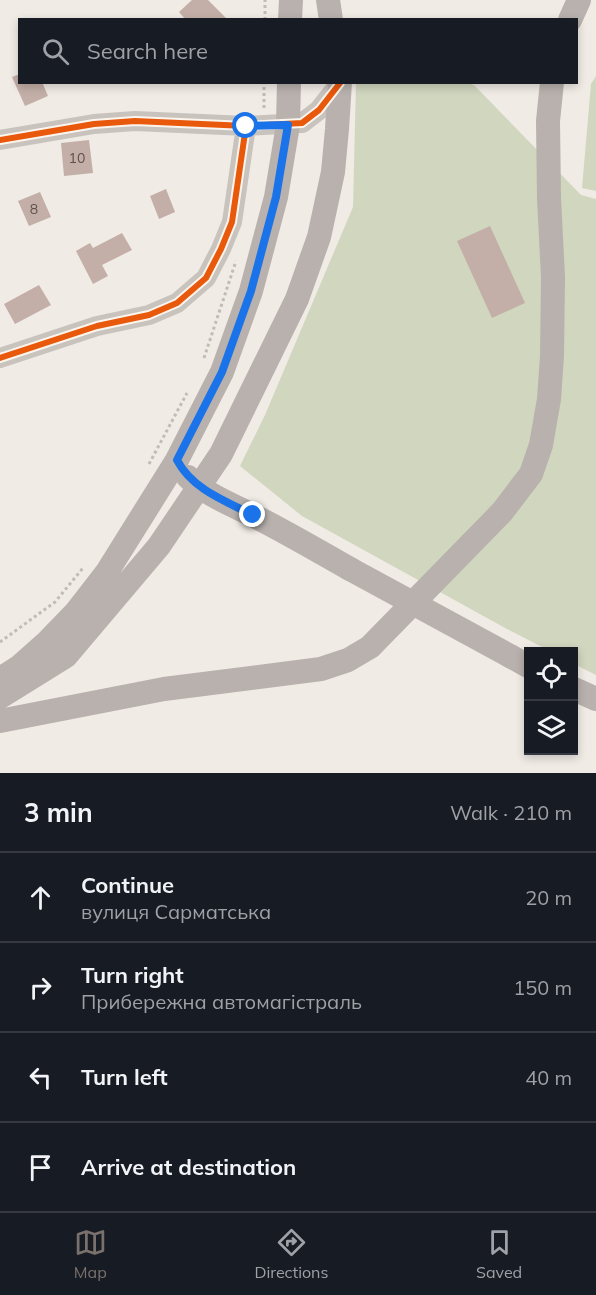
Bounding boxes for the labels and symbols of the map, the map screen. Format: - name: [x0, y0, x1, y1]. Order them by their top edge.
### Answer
- route start: [232, 112, 258, 138]
- house number: 10: [69, 149, 85, 167]
- house number: 8: [30, 200, 38, 218]
- route end: [239, 501, 265, 527]

